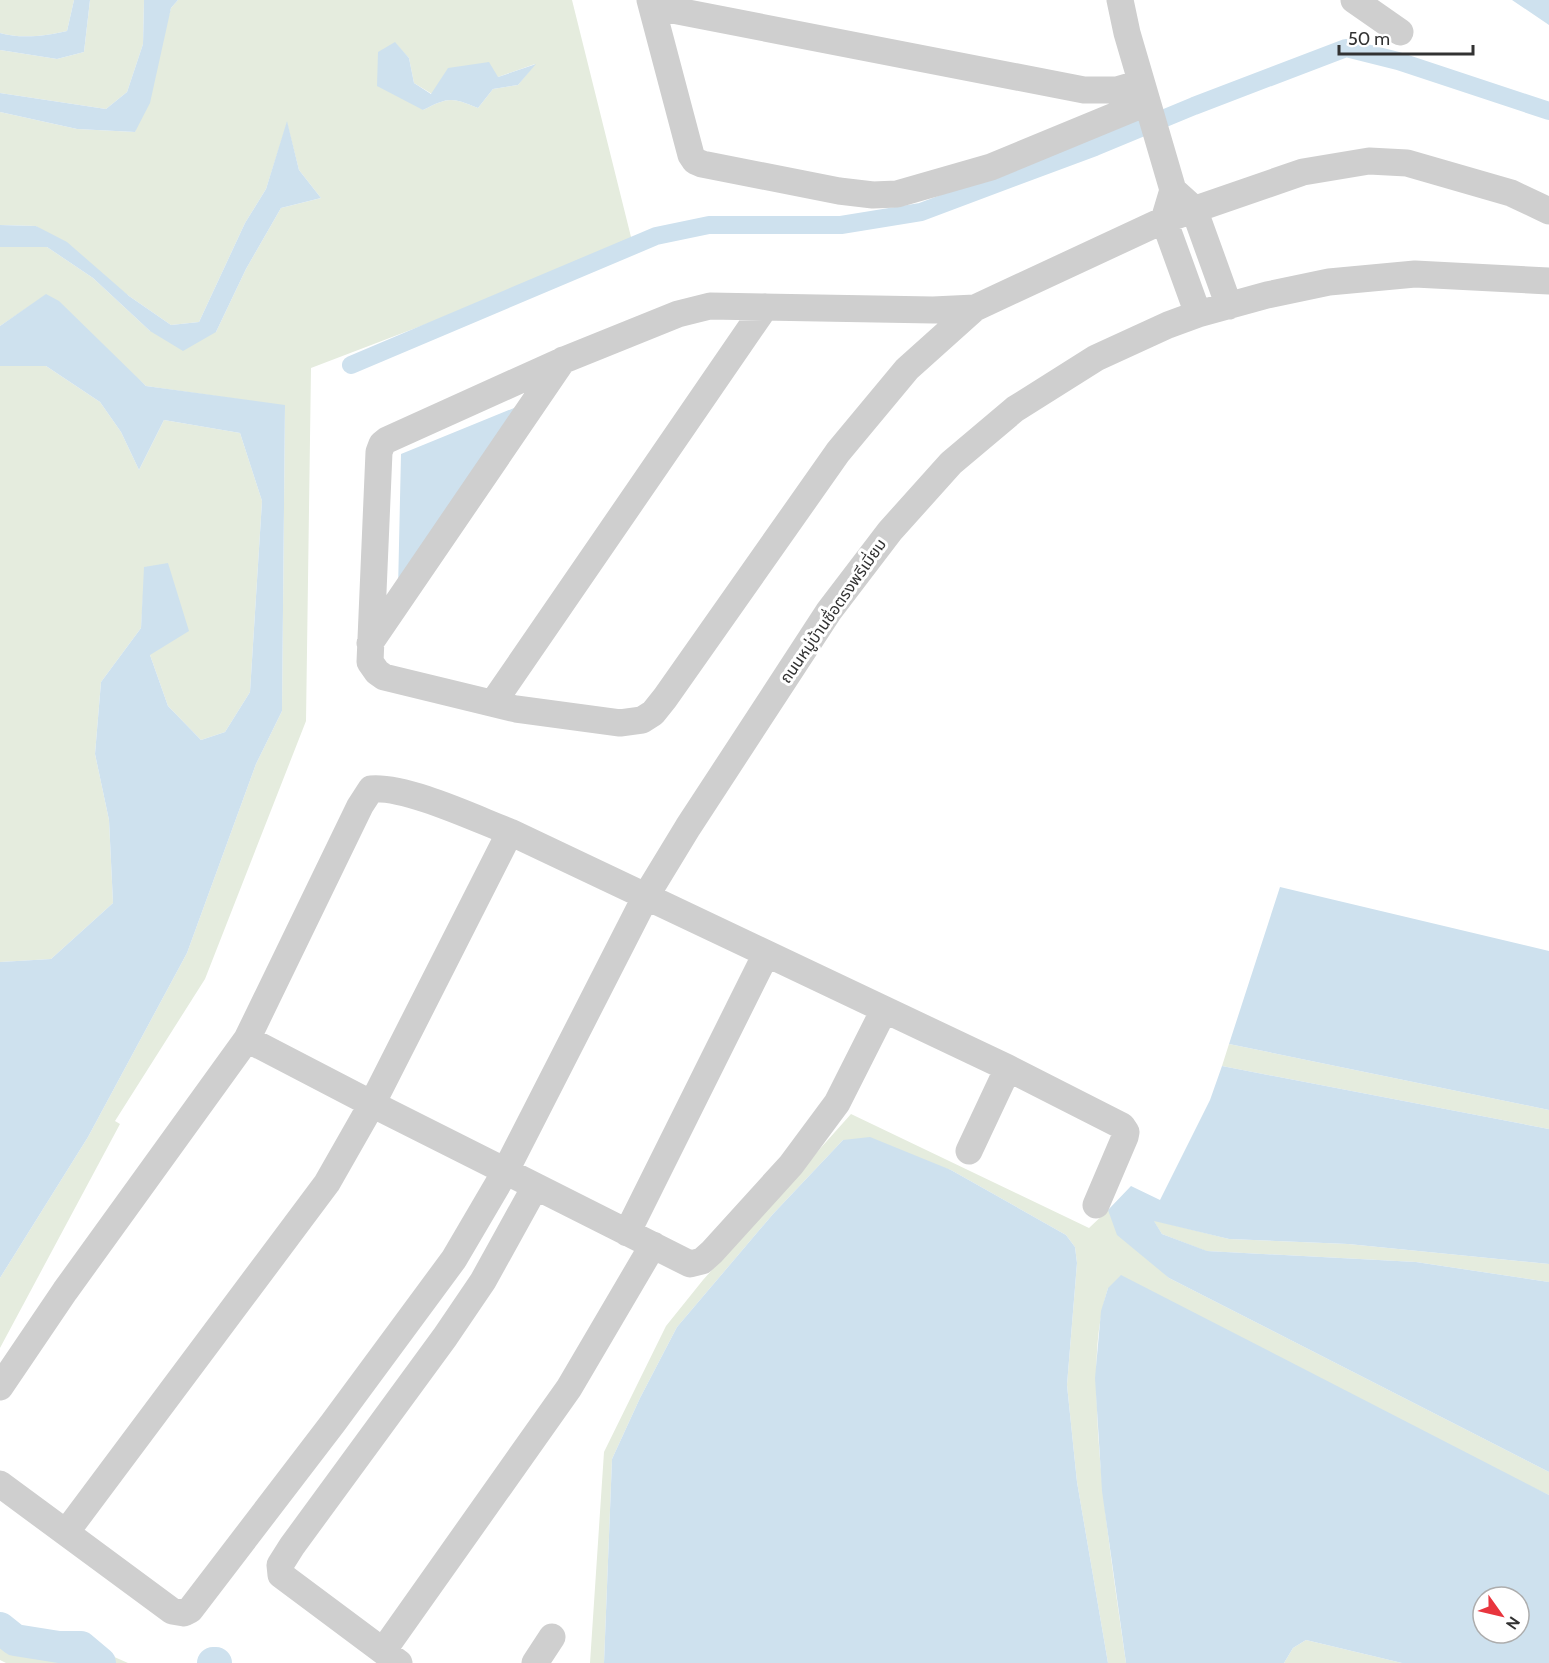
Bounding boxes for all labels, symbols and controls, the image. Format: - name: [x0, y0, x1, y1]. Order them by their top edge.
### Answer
- scale bar: [1339, 18, 1472, 56]
- text: 50 m: [1348, 28, 1390, 50]
- street label: ถนนหมู่บ้านซื่อตรงพรีเมี่ยม: [774, 534, 890, 687]
- north arrow: [1471, 1585, 1531, 1645]
- text: N: [1502, 1613, 1524, 1633]

